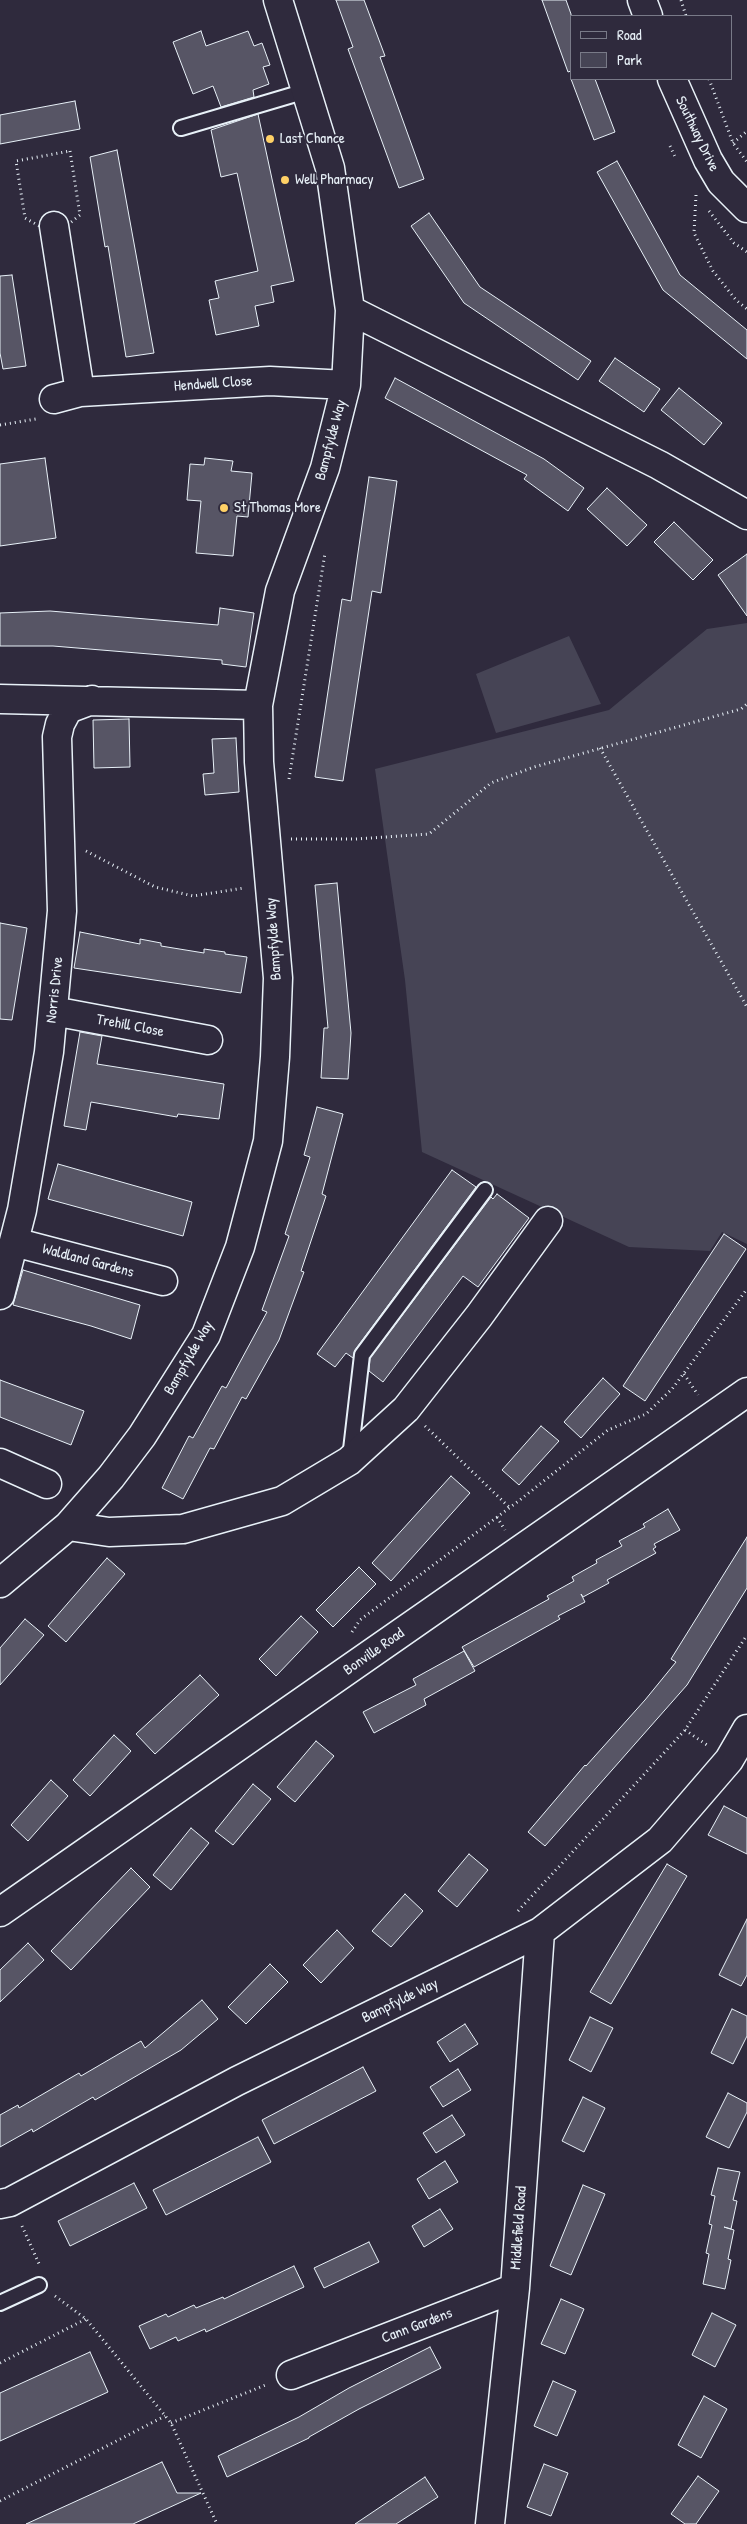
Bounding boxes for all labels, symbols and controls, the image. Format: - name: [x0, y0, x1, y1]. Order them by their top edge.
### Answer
- legend: [570, 15, 732, 80]
- text: Road: [617, 24, 642, 45]
- text: Park: [617, 49, 642, 70]
- street label: Southway Drive: [671, 94, 723, 174]
- place label: Last Chance: [280, 130, 345, 148]
- marker: Last Chance: [264, 133, 276, 145]
- place label: Well Pharmacy: [295, 171, 374, 189]
- marker: Well Pharmacy: [279, 174, 291, 186]
- street label: Hendwell Close: [173, 372, 253, 396]
- street label: Bampfylde Way: [312, 398, 350, 482]
- place label: St Thomas More: [234, 499, 321, 517]
- marker: St Thomas More: [218, 502, 230, 514]
- street label: Bampfylde Way: [262, 897, 286, 981]
- street label: Norris Drive: [43, 956, 67, 1024]
- street label: Trehill Close: [95, 1011, 165, 1041]
- street label: Waldland Gardens: [40, 1240, 136, 1282]
- street label: Bampfylde Way: [161, 1318, 217, 1398]
- street label: Bonville Road: [340, 1624, 408, 1680]
- street label: Bampfylde Way: [359, 1975, 441, 2027]
- street label: Middlefield Road: [507, 2186, 531, 2270]
- street label: Cann Gardens: [379, 2304, 455, 2348]

